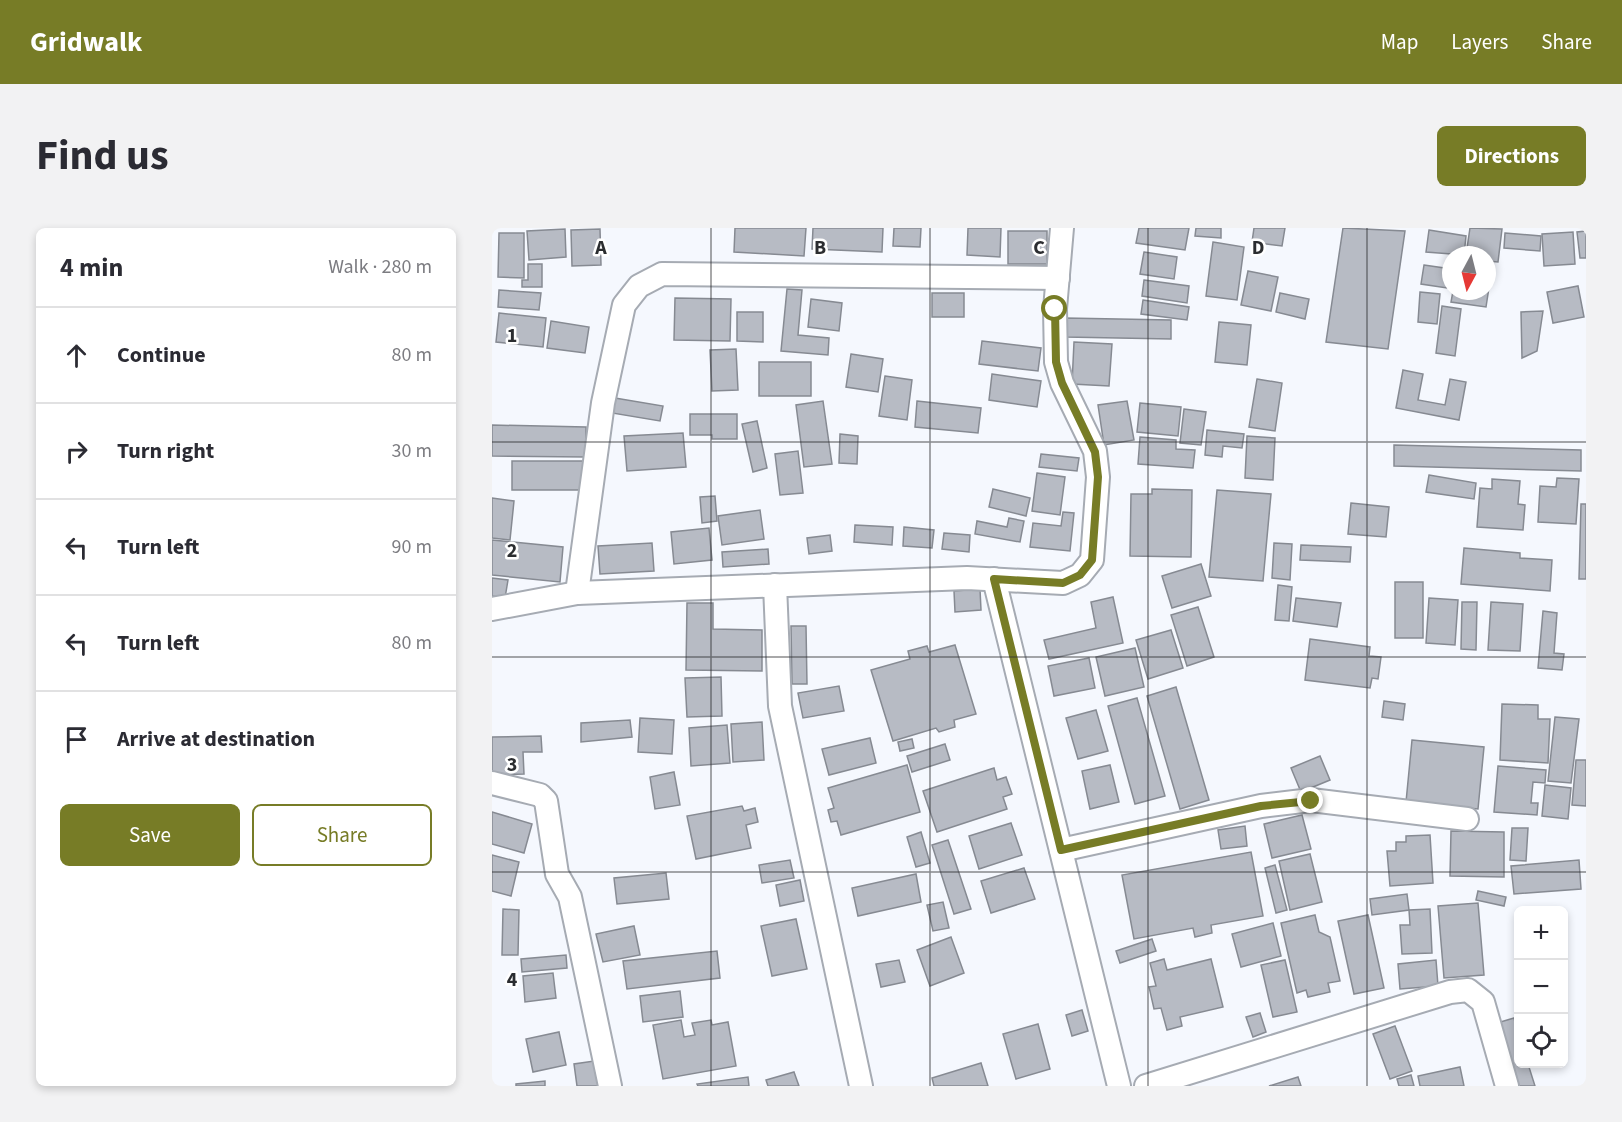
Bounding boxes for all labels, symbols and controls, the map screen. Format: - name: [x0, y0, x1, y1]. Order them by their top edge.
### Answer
- text: Gridwalk: [30, 22, 142, 62]
- text: Map: [1381, 27, 1418, 57]
- text: Layers: [1451, 27, 1508, 57]
- text: Share: [1541, 27, 1592, 57]
- text: Find us: [36, 126, 169, 186]
- button: Directions: [1437, 126, 1586, 186]
- text: A: [594, 234, 607, 262]
- text: B: [814, 234, 826, 262]
- text: C: [1033, 234, 1045, 262]
- text: D: [1252, 234, 1264, 262]
- north arrow: [1442, 246, 1496, 300]
- text: 4 min: [60, 249, 123, 286]
- text: Walk · 280 m: [328, 253, 432, 281]
- route start: [1041, 295, 1067, 321]
- text: 1: [507, 322, 517, 350]
- icon: ahead: [60, 339, 93, 372]
- text: Continue: [117, 339, 206, 371]
- text: 80 m: [392, 341, 432, 369]
- icon: right: [60, 435, 93, 468]
- text: Turn right: [117, 435, 214, 467]
- text: 30 m: [392, 437, 432, 465]
- icon: left: [60, 531, 93, 564]
- text: Turn left: [117, 531, 199, 563]
- text: 90 m: [392, 533, 432, 561]
- text: 2: [507, 537, 517, 565]
- icon: left: [60, 627, 93, 660]
- text: Turn left: [117, 627, 199, 659]
- text: 80 m: [392, 629, 432, 657]
- icon: arrive: [60, 723, 93, 756]
- text: Arrive at destination: [117, 723, 315, 755]
- text: 3: [507, 751, 517, 779]
- route end: [1297, 787, 1323, 813]
- button: Save: [60, 804, 240, 866]
- button: Share: [252, 804, 432, 866]
- map controls: [1514, 906, 1568, 1068]
- button: +: [1514, 906, 1568, 960]
- button: −: [1514, 960, 1568, 1014]
- text: 4: [507, 966, 518, 994]
- button: locate: [1514, 1014, 1568, 1068]

